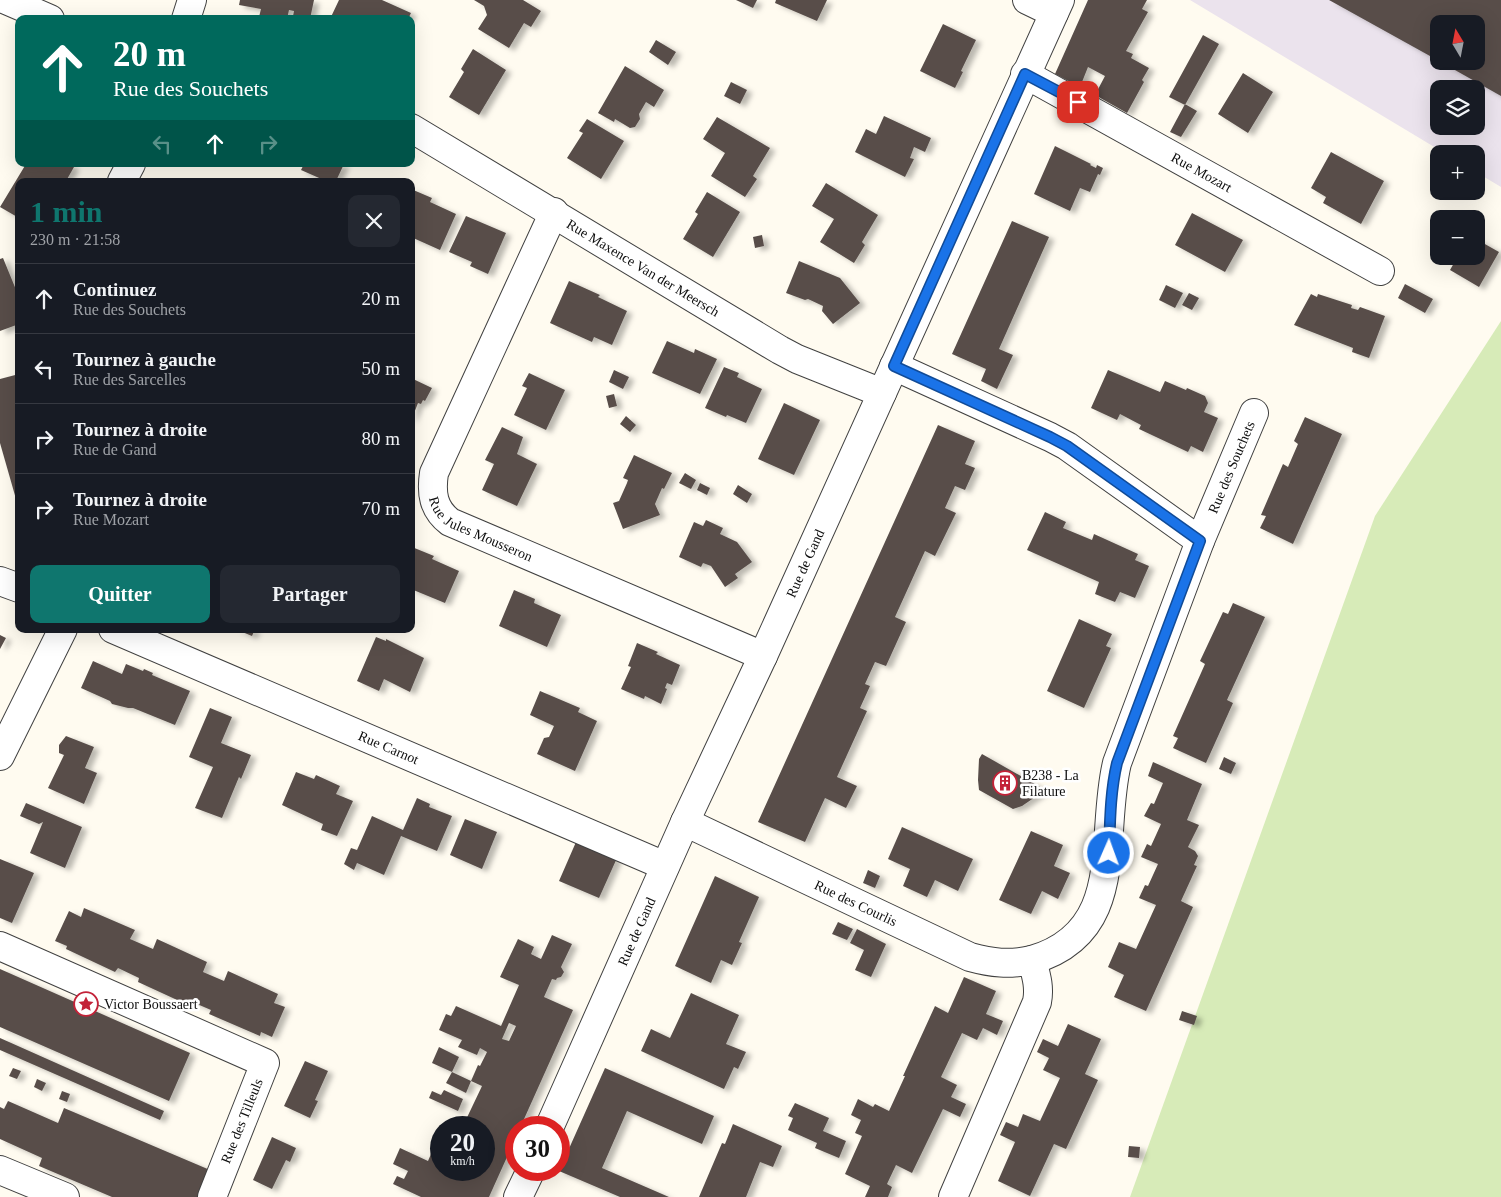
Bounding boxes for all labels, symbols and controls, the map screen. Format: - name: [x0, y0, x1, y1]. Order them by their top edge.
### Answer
- north arrow: [1430, 15, 1485, 70]
- map controls: [1430, 15, 1485, 265]
- icon: ahead: [30, 35, 95, 100]
- text: 20 m: [113, 35, 186, 74]
- text: Rue des Souchets: [113, 76, 268, 101]
- button: layers: [1430, 80, 1485, 135]
- pin: [1057, 81, 1099, 123]
- icon: arrive: [1064, 88, 1092, 116]
- icon: left: [148, 130, 176, 158]
- icon: ahead: [201, 130, 229, 158]
- icon: right: [254, 130, 282, 158]
- button: +: [1430, 145, 1485, 200]
- street label: Rue Mozart: [1169, 149, 1234, 195]
- text: 1 min: [30, 195, 103, 228]
- button: close: [348, 195, 400, 247]
- button: −: [1430, 210, 1485, 265]
- street label: Rue Maxence Van der Meersch: [564, 216, 722, 319]
- text: 230 m · 21:58: [30, 231, 120, 248]
- text: Continuez: [73, 279, 156, 300]
- icon: ahead: [30, 285, 58, 313]
- text: 20 m: [361, 288, 400, 309]
- text: Rue des Souchets: [73, 301, 186, 318]
- text: Tournez à gauche: [73, 349, 216, 370]
- icon: left: [30, 355, 58, 383]
- text: 50 m: [361, 358, 400, 379]
- text: Rue des Sarcelles: [73, 371, 186, 388]
- text: Tournez à droite: [73, 419, 207, 440]
- street label: Rue des Souchets: [1205, 419, 1257, 515]
- icon: right: [30, 425, 58, 453]
- text: 80 m: [361, 428, 400, 449]
- text: Rue de Gand: [73, 441, 157, 458]
- text: Tournez à droite: [73, 489, 207, 510]
- icon: right: [30, 495, 58, 523]
- street label: Rue Jules Mousseron: [426, 495, 535, 564]
- text: 70 m: [361, 498, 400, 519]
- text: Rue Mozart: [73, 511, 149, 528]
- street label: Rue de Gand: [783, 527, 827, 600]
- button: Quitter: [30, 565, 210, 623]
- button: Partager: [220, 565, 400, 623]
- street label: Rue Carnot: [356, 728, 421, 767]
- place label: B238 - La Filature: [1022, 768, 1080, 799]
- building icon: B238 - La Filature: [992, 770, 1018, 796]
- position arrow: [1082, 826, 1134, 878]
- street label: Rue des Courlis: [812, 877, 899, 929]
- street label: Rue de Gand: [615, 895, 658, 968]
- place icon: Victor Boussaert: [73, 991, 99, 1017]
- place label: Victor Boussaert: [104, 997, 198, 1012]
- street label: Rue des Tilleuls: [218, 1076, 266, 1166]
- speed limit sign: 30: [505, 1116, 570, 1181]
- text: 20: [450, 1129, 475, 1156]
- text: km/h: [450, 1154, 475, 1168]

